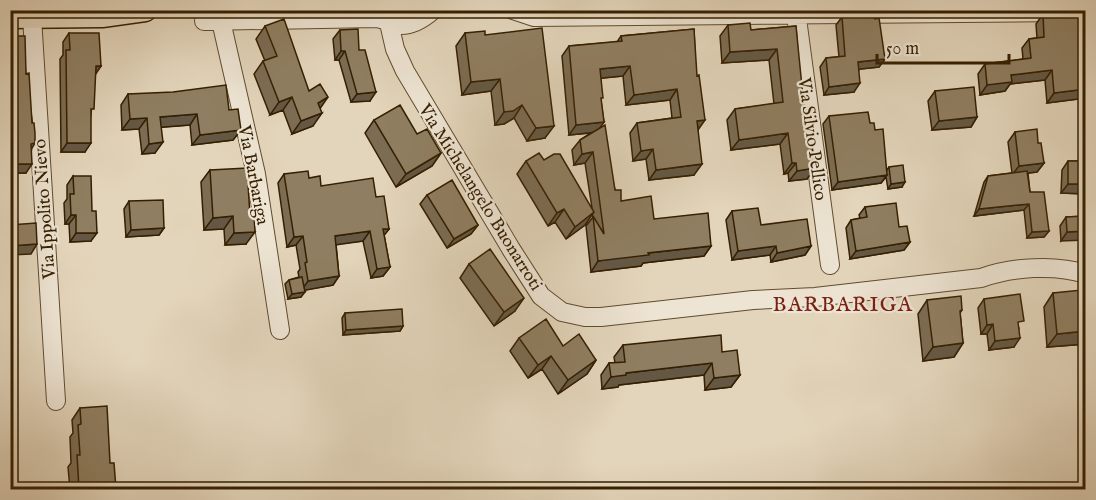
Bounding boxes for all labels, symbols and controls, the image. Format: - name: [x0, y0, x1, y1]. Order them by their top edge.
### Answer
- scale bar: [877, 27, 1009, 65]
- text: 50 m: [886, 38, 919, 61]
- street label: Via Silvio Pellico: [791, 75, 832, 202]
- street label: Via Michelangelo Buonarroti: [412, 99, 547, 296]
- street label: Via Barbariga: [231, 123, 273, 227]
- street label: Via Ippolito Nievo: [29, 138, 62, 281]
- district label: BARBARIGA: [773, 292, 913, 319]

